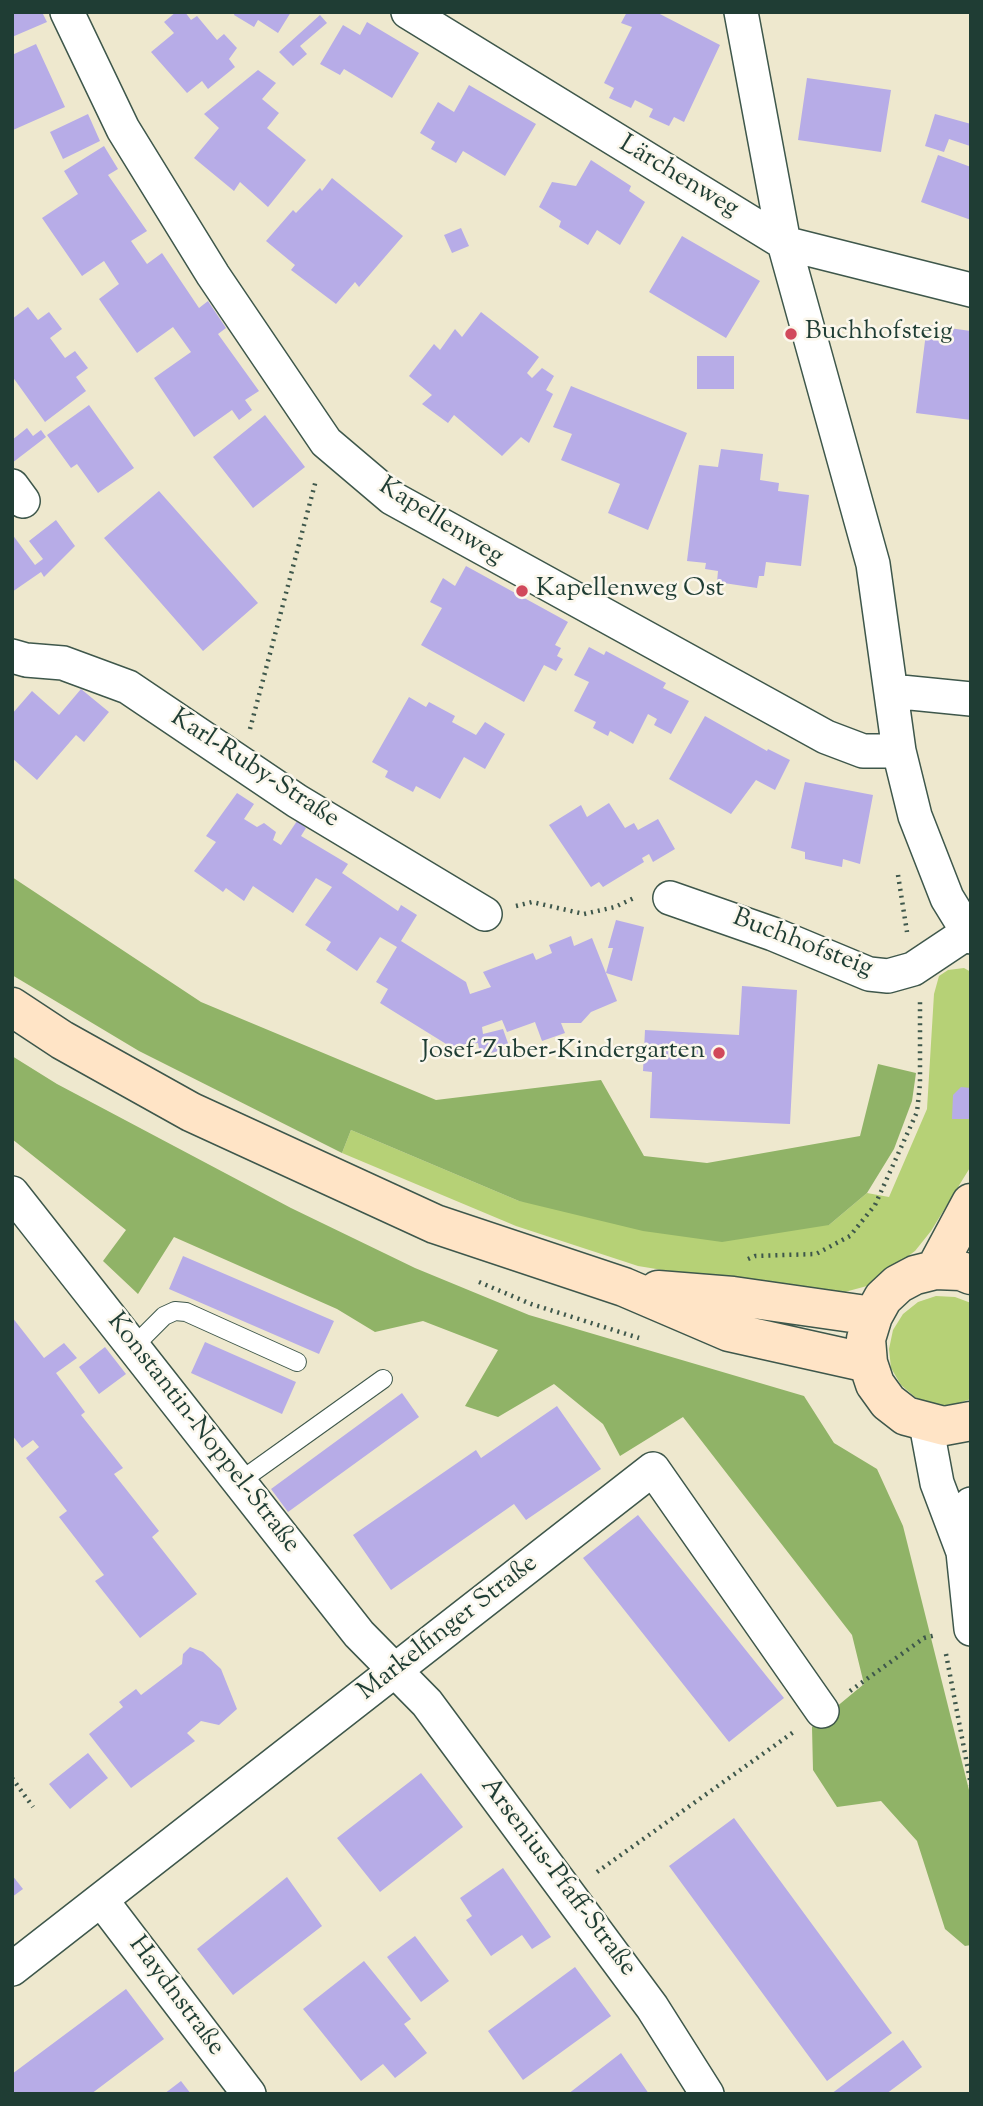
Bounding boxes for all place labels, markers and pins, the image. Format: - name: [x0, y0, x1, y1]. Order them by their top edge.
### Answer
- place label: Buchhofsteig: [805, 318, 953, 350]
- marker: Buchhofsteig: [783, 326, 799, 342]
- place label: Kapellenweg Ost: [536, 575, 724, 607]
- marker: Kapellenweg Ost: [514, 583, 530, 599]
- place label: Josef-Zuber-Kindergarten: [421, 1037, 705, 1069]
- marker: Josef-Zuber-Kindergarten: [711, 1045, 727, 1061]

